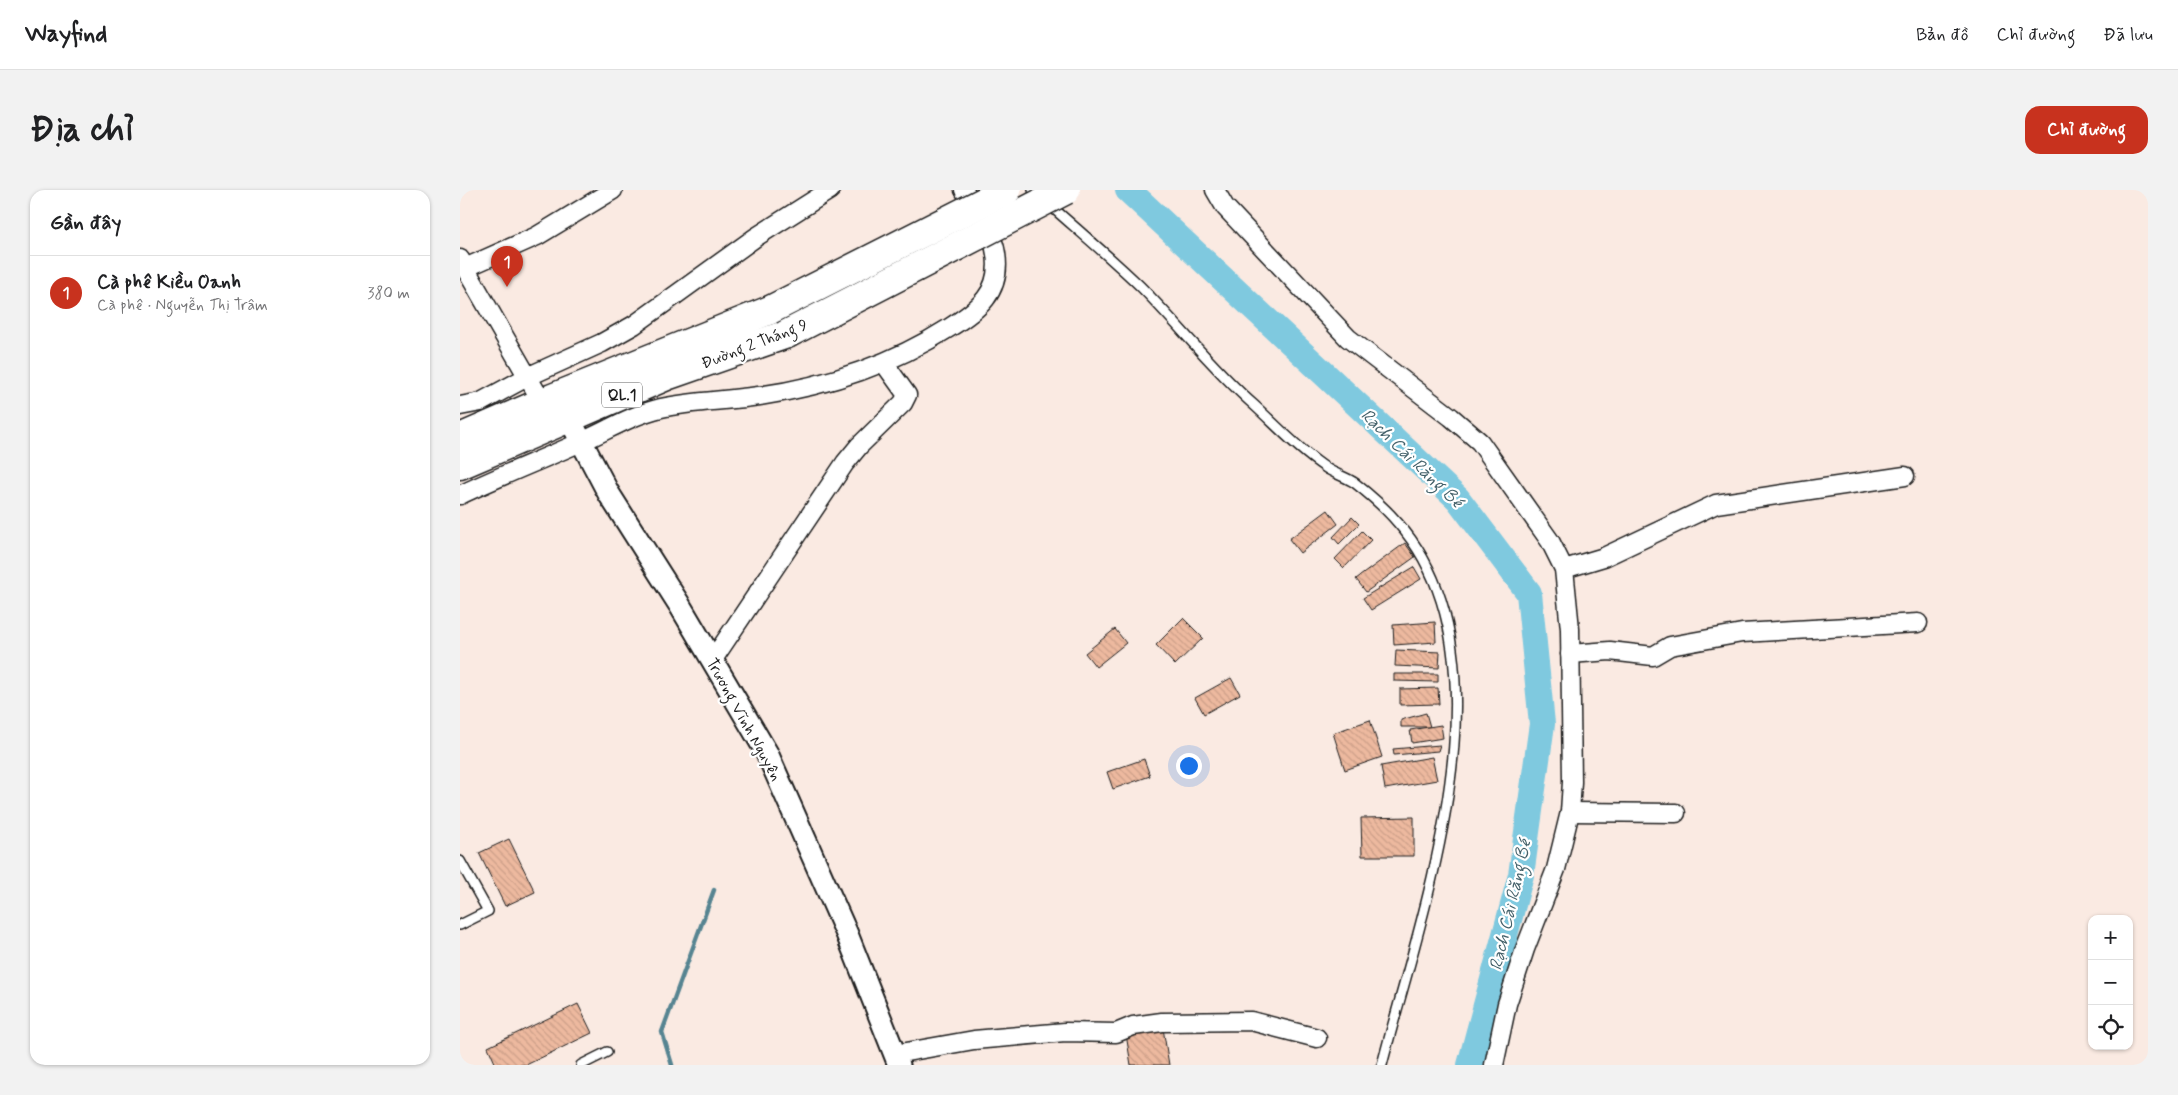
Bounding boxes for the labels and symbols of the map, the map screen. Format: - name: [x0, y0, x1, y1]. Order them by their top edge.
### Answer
- pin: 1: [491, 246, 523, 287]
- street label: Đường 2 Tháng 9: [698, 314, 811, 375]
- road number: QL.1: [602, 382, 642, 408]
- water label: Rạch Cái Răng Bé: [1354, 404, 1470, 517]
- street label: Trương Vĩnh Nguyên: [700, 654, 786, 786]
- your location: [1176, 753, 1202, 779]
- water label: Rạch Cái Răng Bé: [1484, 835, 1540, 973]

